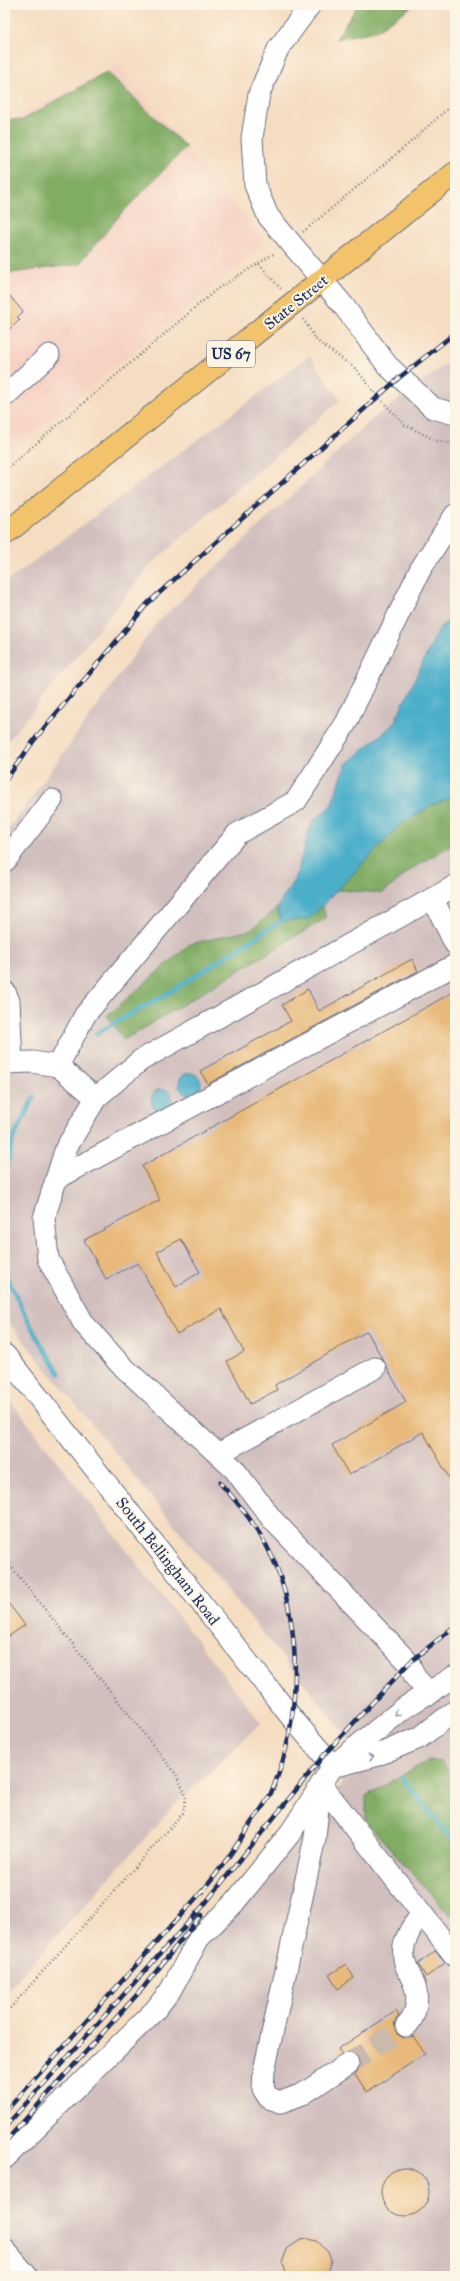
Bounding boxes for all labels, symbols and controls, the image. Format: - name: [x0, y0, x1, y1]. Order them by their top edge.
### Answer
- street label: State Street: [260, 270, 332, 334]
- road number: US 67: [207, 341, 255, 367]
- street label: South Bellingham Road: [111, 1493, 224, 1629]
- one-way arrow: [394, 1710, 401, 1717]
- one-way arrow: [367, 1753, 374, 1762]

